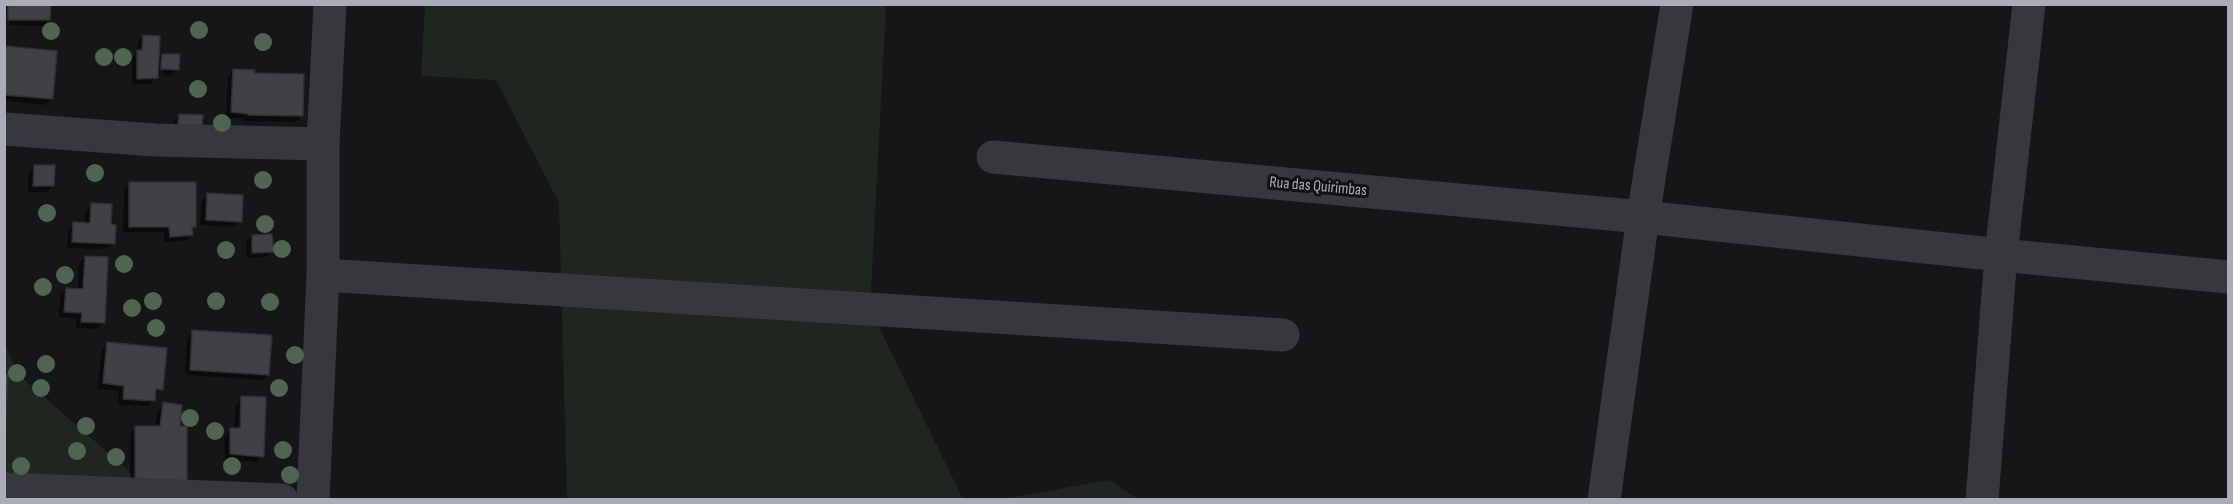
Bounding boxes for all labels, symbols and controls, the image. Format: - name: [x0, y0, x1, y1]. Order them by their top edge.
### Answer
- street label: Rua das Quirimbas: [1268, 173, 1368, 201]

